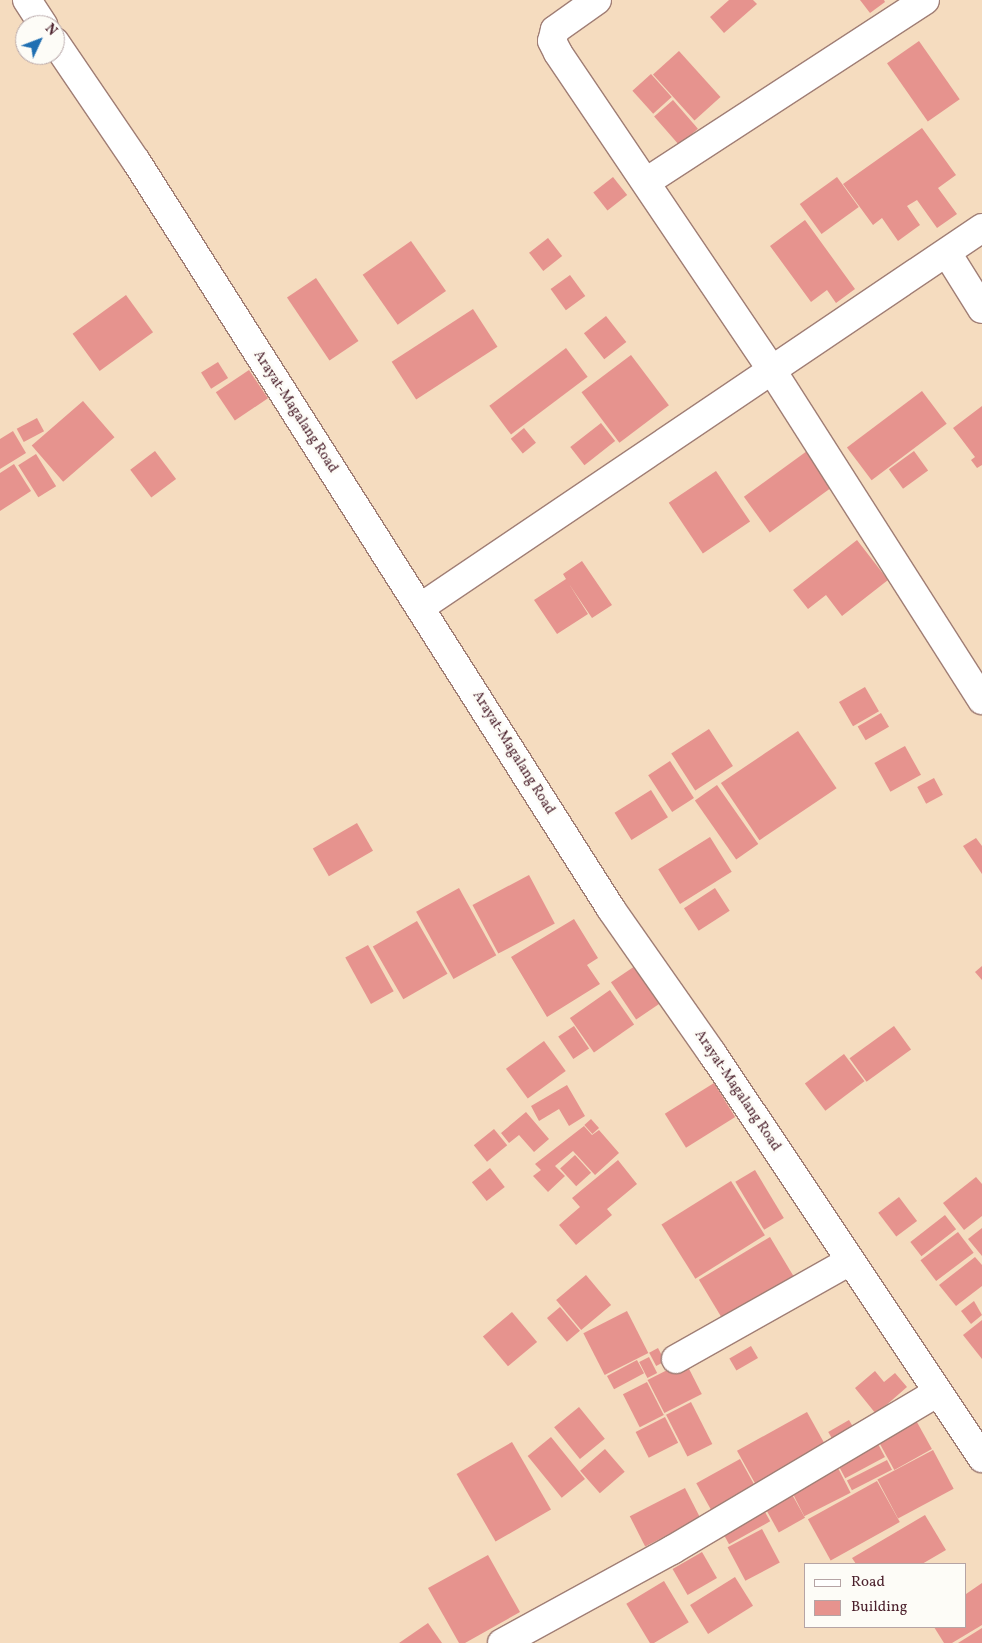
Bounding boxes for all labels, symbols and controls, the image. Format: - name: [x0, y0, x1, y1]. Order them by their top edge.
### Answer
- north arrow: [15, 15, 65, 65]
- text: N: [40, 20, 61, 40]
- street label: Arayat-Magalang Road: [249, 348, 341, 476]
- street label: Arayat-Magalang Road: [468, 688, 558, 818]
- street label: Arayat-Magalang Road: [690, 1027, 784, 1155]
- legend: [804, 1563, 967, 1628]
- text: Road: [851, 1572, 885, 1593]
- text: Building: [851, 1597, 907, 1618]

